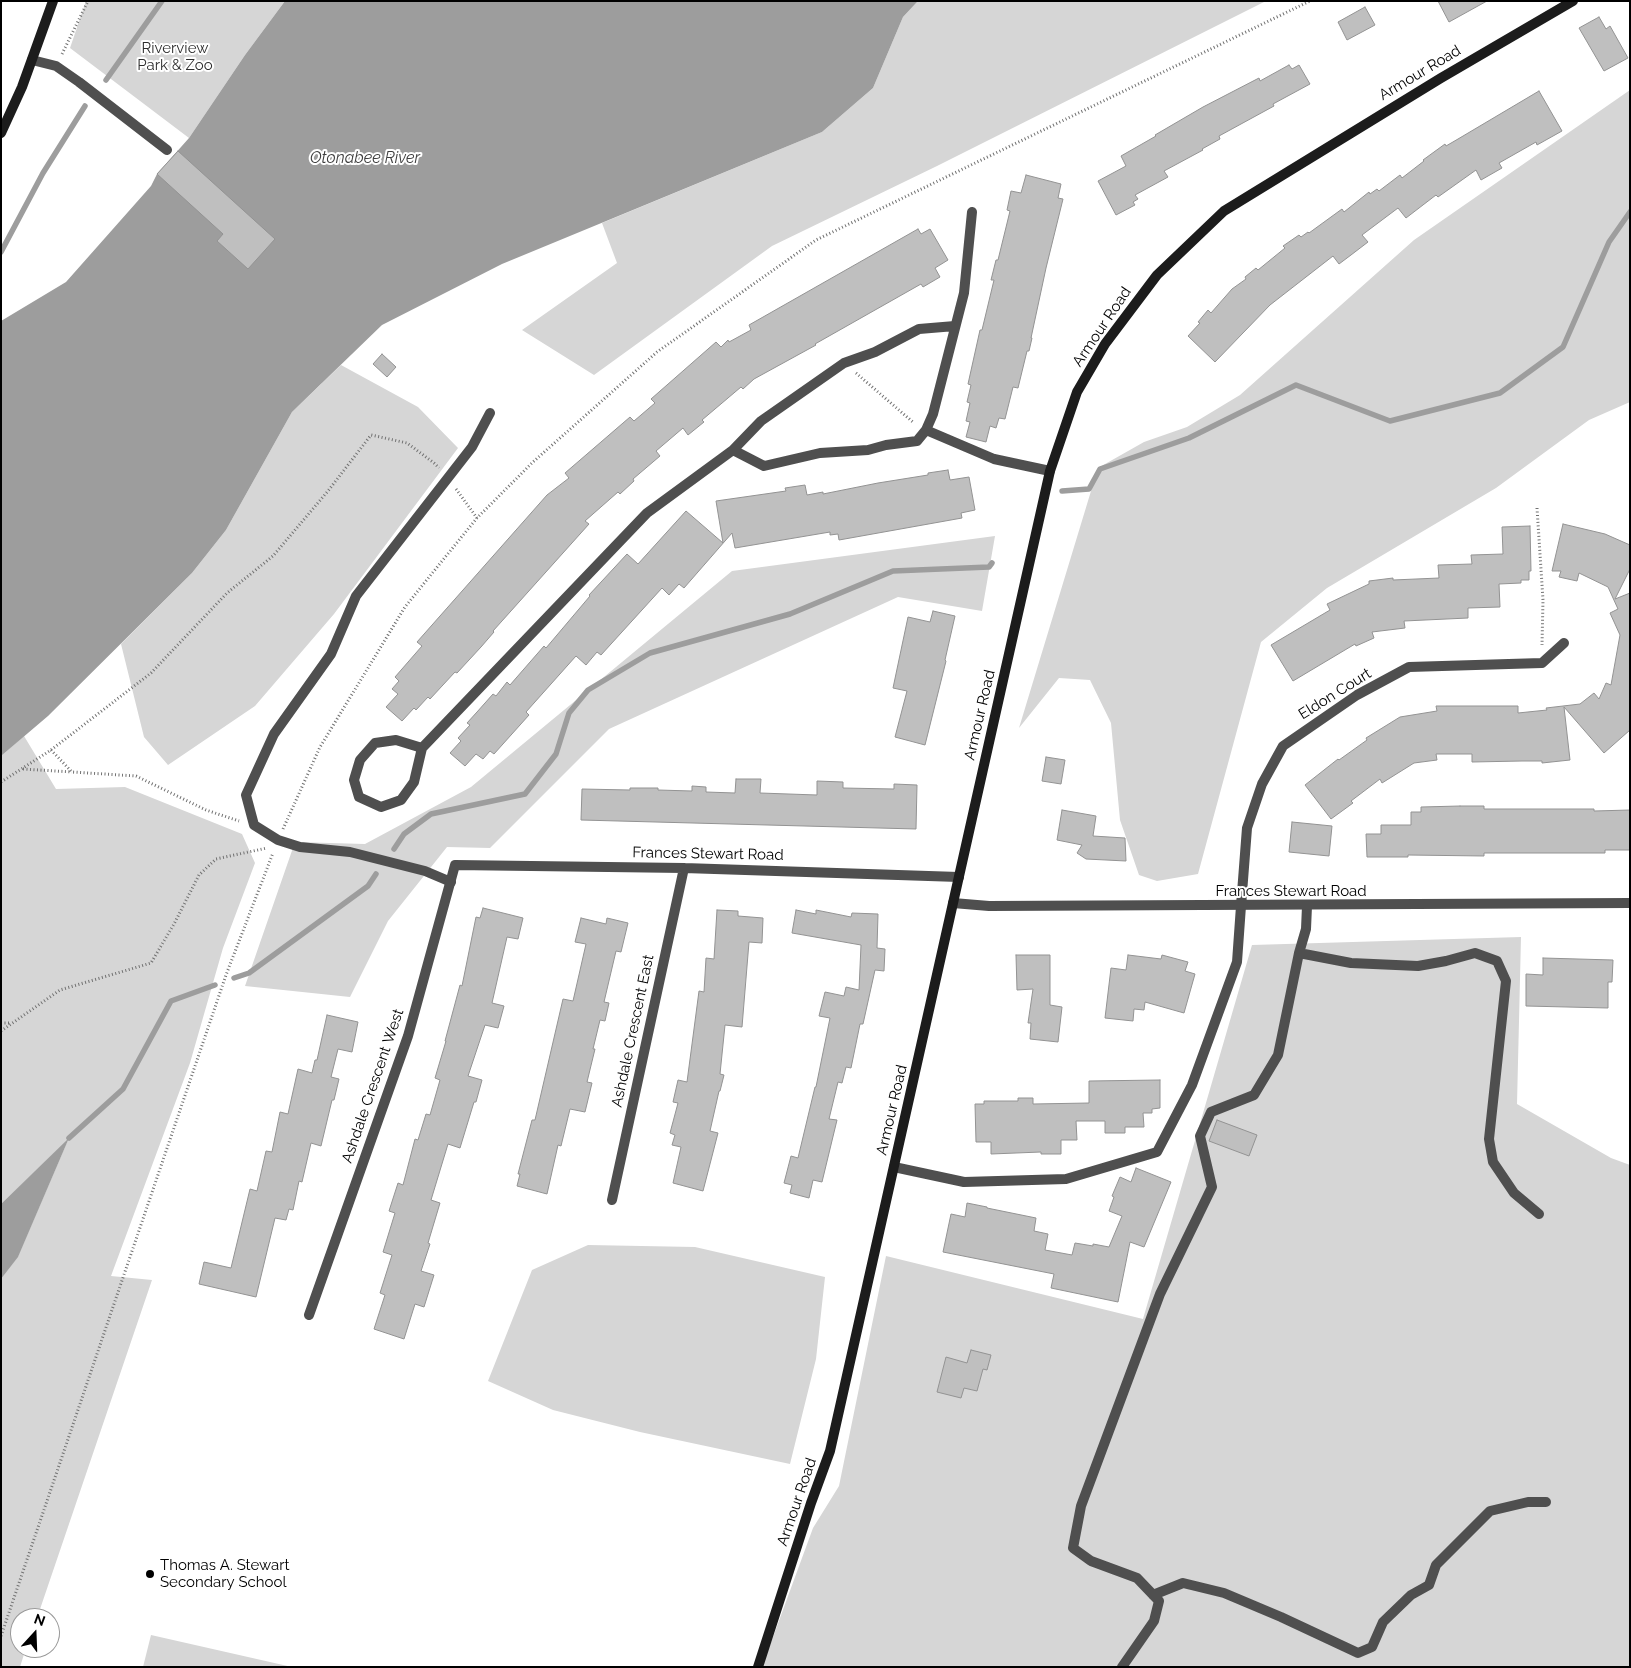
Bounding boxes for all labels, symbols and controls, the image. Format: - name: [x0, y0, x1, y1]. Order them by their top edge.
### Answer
- park label: Riverview Park & Zoo: [137, 39, 213, 74]
- street label: Armour Road: [1376, 42, 1464, 104]
- water label: Otonabee River: [310, 148, 420, 168]
- street label: Armour Road: [1069, 284, 1135, 370]
- street label: Eldon Court: [1295, 665, 1375, 723]
- street label: Armour Road: [961, 668, 999, 762]
- street label: Frances Stewart Road: [632, 844, 784, 864]
- street label: Frances Stewart Road: [1215, 882, 1367, 900]
- street label: Ashdale Crescent East: [608, 953, 658, 1109]
- street label: Ashdale Crescent West: [338, 1007, 408, 1165]
- street label: Armour Road: [873, 1063, 911, 1157]
- street label: Armour Road: [773, 1456, 821, 1548]
- place label: Thomas A. Stewart Secondary School: [160, 1556, 290, 1591]
- marker: Thomas A. Stewart Secondary School: [144, 1568, 156, 1580]
- north arrow: [10, 1608, 60, 1658]
- text: N: [32, 1610, 48, 1629]

